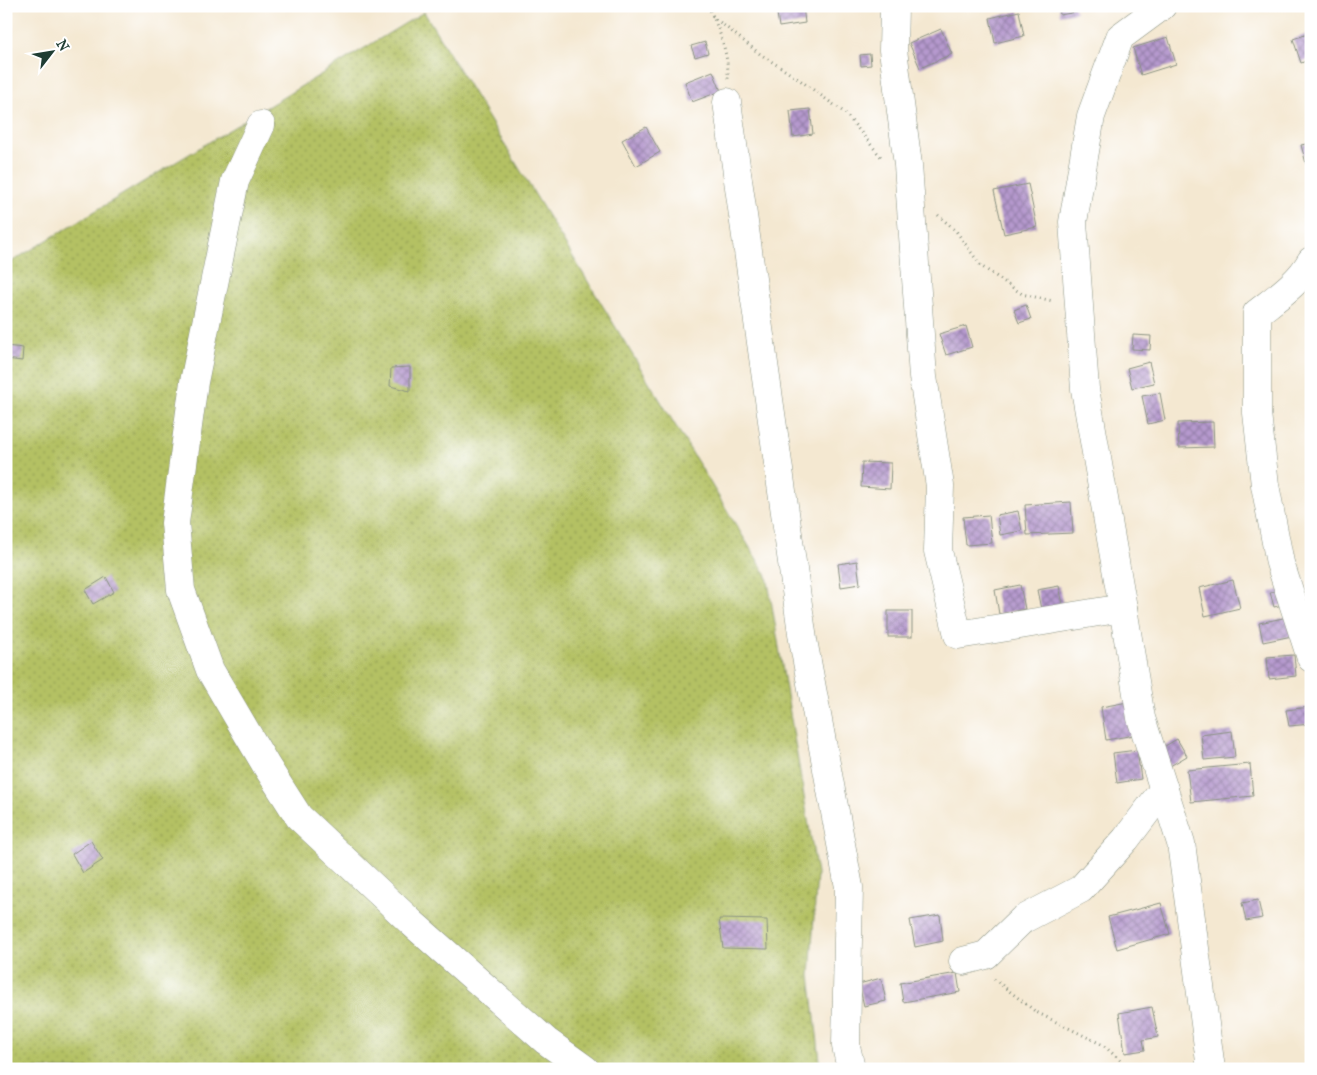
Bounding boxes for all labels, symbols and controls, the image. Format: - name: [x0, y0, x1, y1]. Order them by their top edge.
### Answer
- north arrow: [28, 28, 78, 78]
- text: N: [53, 37, 73, 55]

